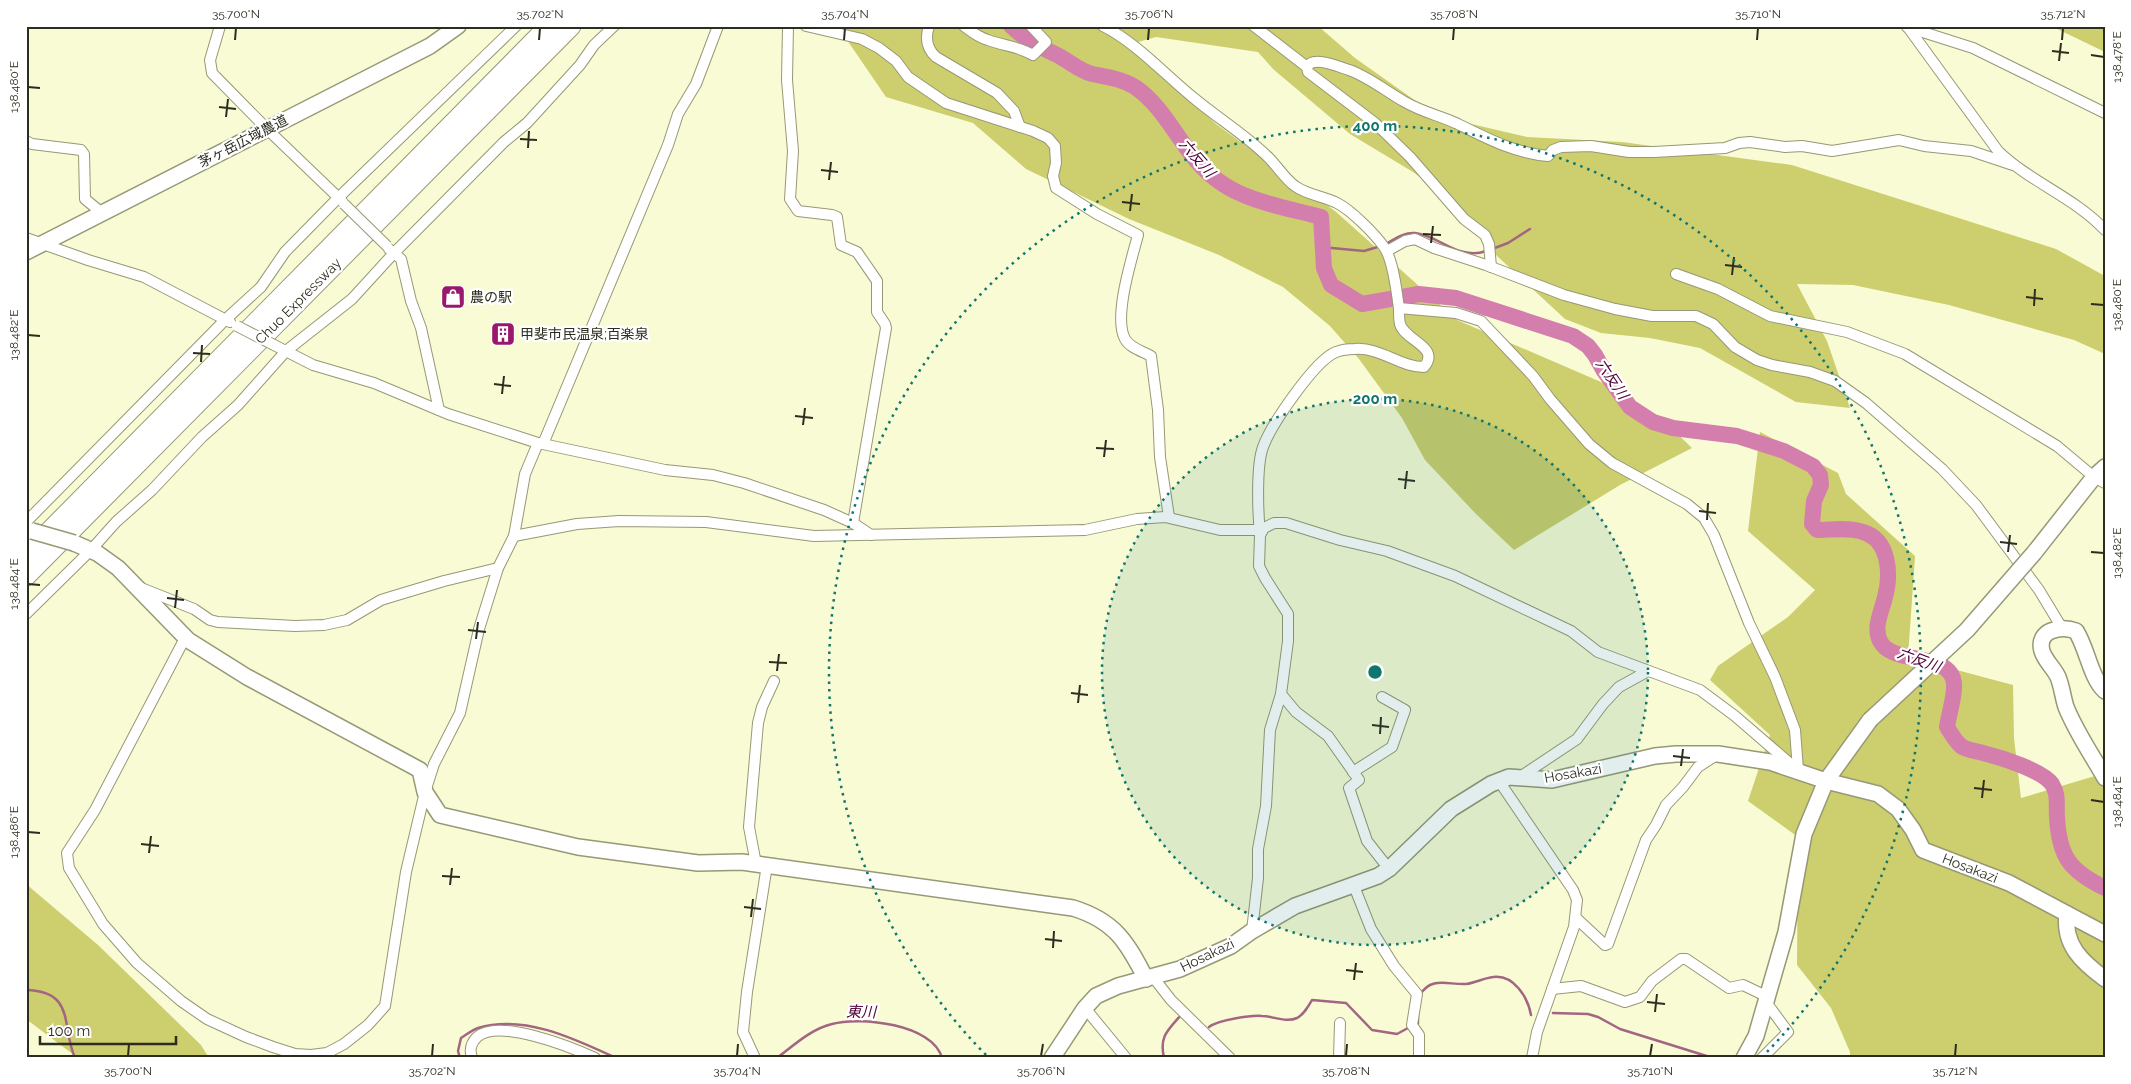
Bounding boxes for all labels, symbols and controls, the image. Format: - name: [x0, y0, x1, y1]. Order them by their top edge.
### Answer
- text: 35.700°N: [212, 7, 260, 21]
- text: 35.702°N: [516, 7, 564, 21]
- text: 35.704°N: [821, 7, 869, 21]
- text: 35.706°N: [1125, 7, 1173, 21]
- text: 35.708°N: [1430, 7, 1478, 21]
- text: 35.710°N: [1735, 7, 1781, 21]
- text: 35.712°N: [2040, 7, 2086, 21]
- text: 138.478°E: [2110, 31, 2124, 83]
- text: 138.480°E: [7, 61, 21, 113]
- street label: 茅ヶ岳広域農道: [196, 112, 290, 170]
- text: 400 m: [1353, 117, 1397, 135]
- water label: 六反川: [1175, 135, 1220, 182]
- street label: Chuo Expressway: [252, 255, 344, 347]
- text: 138.480°E: [2110, 279, 2124, 331]
- shop icon: 農の駅: [440, 284, 466, 310]
- place label: 農の駅: [470, 289, 512, 305]
- text: 138.482°E: [7, 309, 21, 361]
- building icon: 甲斐市民温泉;百楽泉: [490, 321, 516, 347]
- place label: 甲斐市民温泉;百楽泉: [520, 326, 649, 342]
- water label: 六反川: [1592, 355, 1633, 404]
- text: 200 m: [1353, 390, 1397, 408]
- text: 138.482°E: [2110, 527, 2124, 579]
- text: 138.484°E: [7, 558, 21, 610]
- water label: 六反川: [1895, 644, 1945, 677]
- centre of rings: [1366, 663, 1384, 681]
- street label: Hosakazi: [1543, 760, 1603, 786]
- text: 138.484°E: [2110, 776, 2124, 828]
- text: 138.486°E: [7, 806, 21, 858]
- street label: Hosakazi: [1940, 850, 2000, 886]
- street label: Hosakazi: [1177, 935, 1237, 975]
- water label: 東川: [846, 1003, 878, 1021]
- scale bar: [40, 1014, 176, 1046]
- text: 100 m: [48, 1022, 90, 1040]
- text: 35.700°N: [104, 1064, 152, 1078]
- text: 35.702°N: [408, 1064, 456, 1078]
- text: 35.704°N: [713, 1064, 761, 1078]
- text: 35.706°N: [1017, 1064, 1065, 1078]
- text: 35.708°N: [1322, 1064, 1370, 1078]
- text: 35.710°N: [1627, 1064, 1673, 1078]
- text: 35.712°N: [1932, 1064, 1978, 1078]

